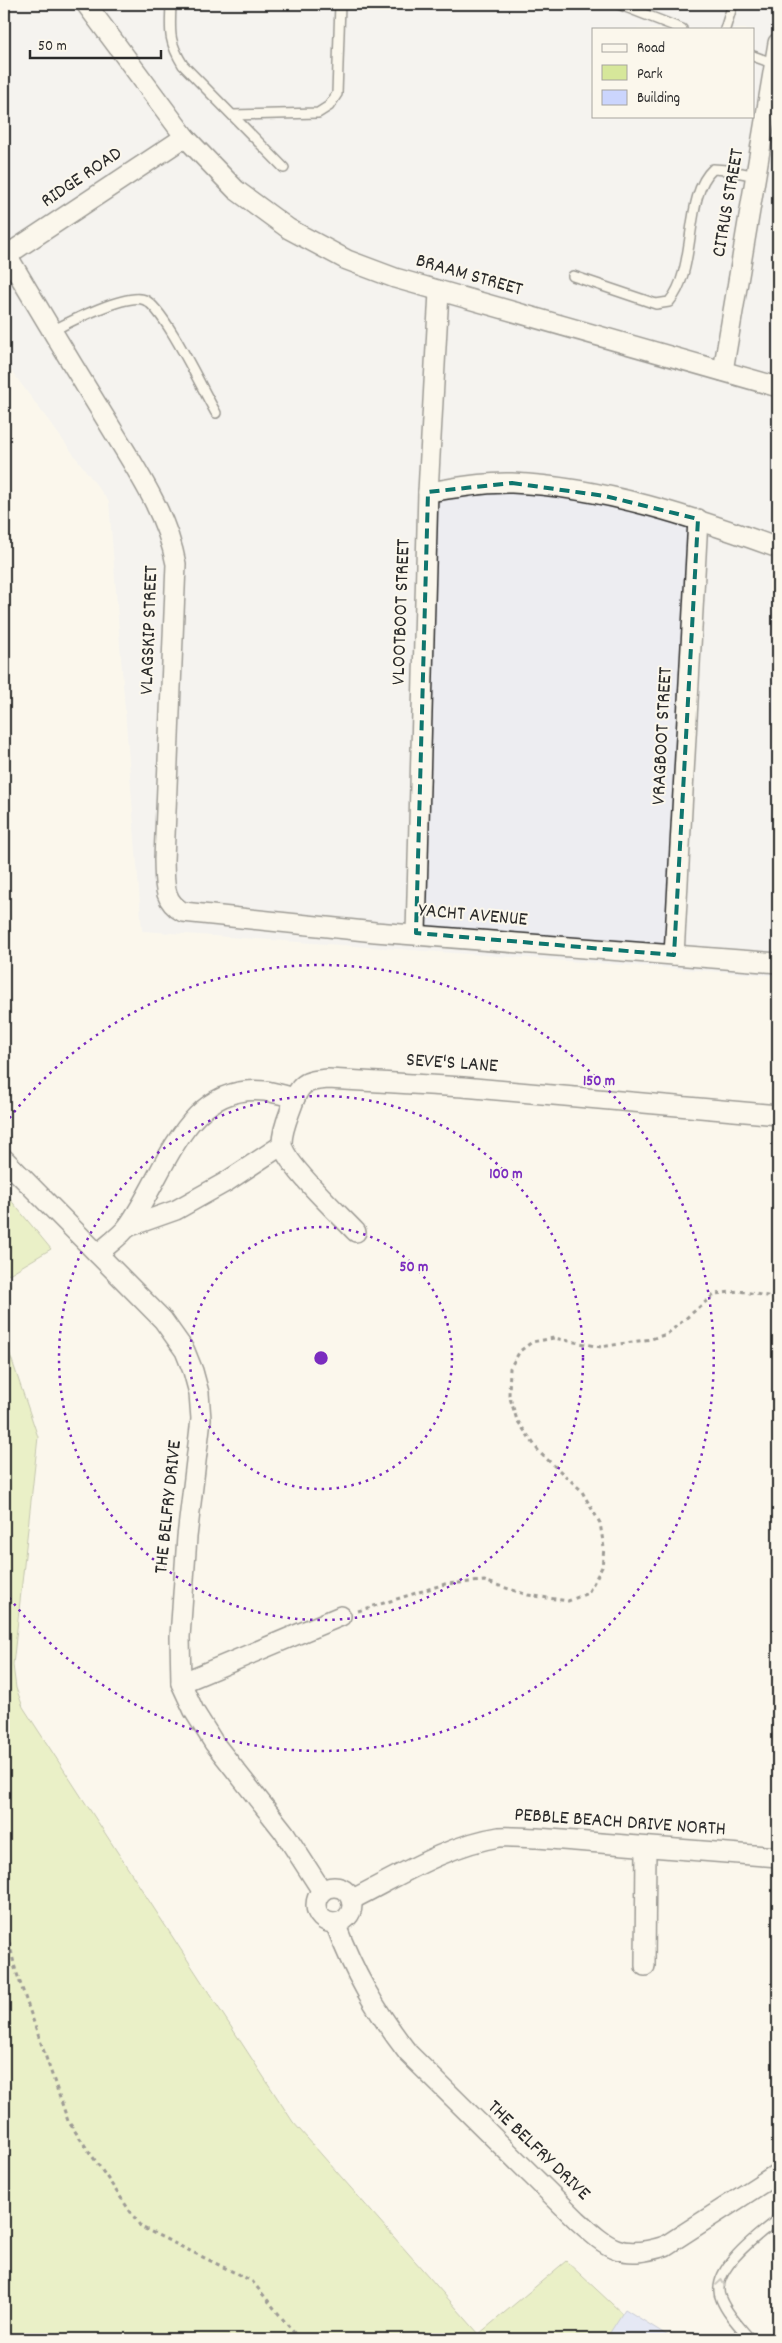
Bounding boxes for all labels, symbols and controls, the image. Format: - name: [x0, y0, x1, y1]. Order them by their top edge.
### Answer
- scale bar: [30, 28, 161, 60]
- legend: [592, 28, 754, 118]
- text: 50 m: [38, 36, 67, 58]
- text: Road: [637, 38, 665, 60]
- text: Park: [637, 64, 663, 86]
- text: Building: [637, 88, 680, 110]
- street label: RIDGE ROAD: [36, 141, 128, 215]
- street label: CITRUS STREET: [706, 147, 752, 259]
- street label: BRAAM STREET: [412, 247, 526, 305]
- street label: VLOOTBOOT STREET: [385, 538, 419, 686]
- street label: VLAGSKIP STREET: [134, 565, 166, 695]
- street label: VRAGBOOT STREET: [645, 666, 681, 806]
- street label: YACHT AVENUE: [417, 897, 529, 935]
- street label: SEVE'S LANE: [405, 1047, 499, 1081]
- text: 150 m: [583, 1071, 615, 1093]
- text: 100 m: [489, 1164, 523, 1186]
- text: 50 m: [400, 1257, 428, 1279]
- centre of rings: [312, 1349, 330, 1367]
- street label: THE BELFRY DRIVE: [148, 1439, 190, 1575]
- street label: PEBBLE BEACH DRIVE NORTH: [513, 1802, 727, 1844]
- street label: THE BELFRY DRIVE: [480, 2094, 596, 2208]
- one-way arrow: [715, 2279, 726, 2287]

